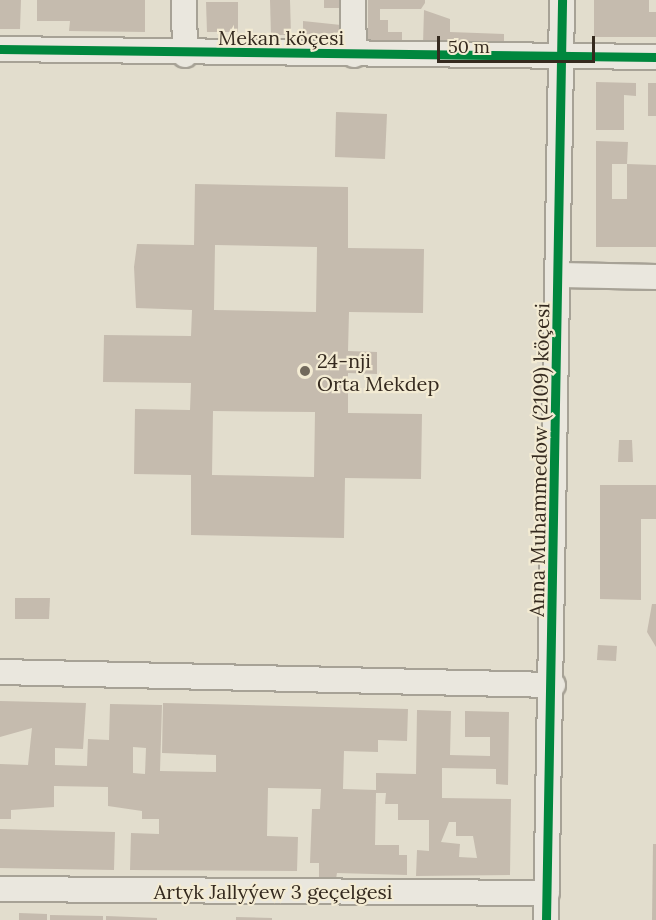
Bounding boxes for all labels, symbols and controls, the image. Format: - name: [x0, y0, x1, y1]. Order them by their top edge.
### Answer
- scale bar: [440, 24, 598, 62]
- street label: Mekan köçesi: [218, 25, 344, 49]
- text: 50 m: [448, 35, 490, 58]
- street label: Anna Muhammedow (2109) köçesi: [524, 303, 554, 617]
- place label: 24-nji Orta Mekdep: [317, 348, 439, 395]
- marker: 24-nji Orta Mekdep: [298, 364, 312, 378]
- street label: Artyk Jallyýew 3 geçelgesi: [154, 879, 392, 903]

